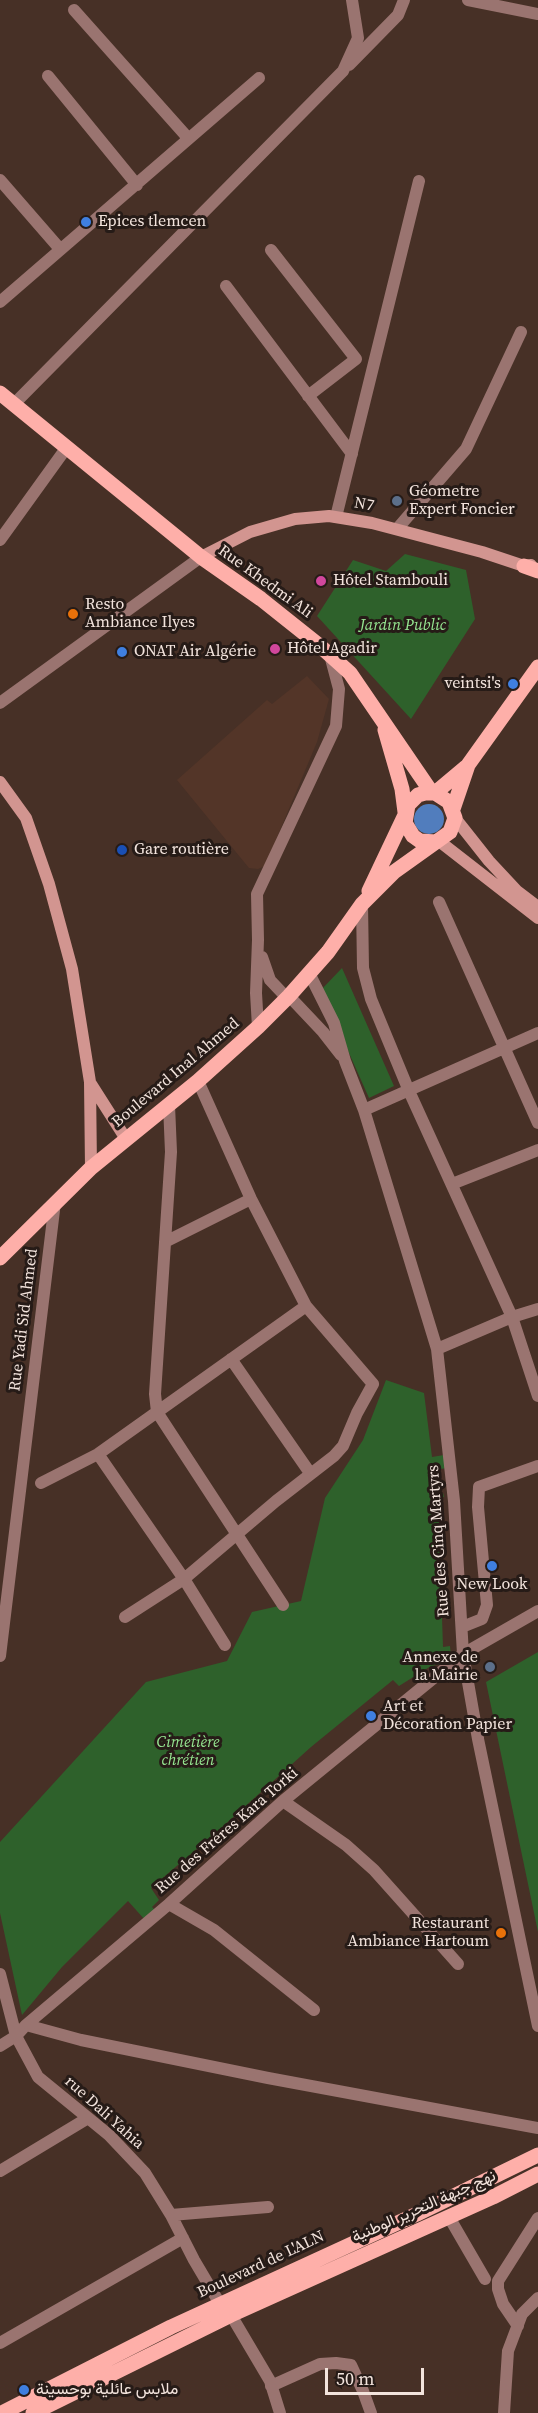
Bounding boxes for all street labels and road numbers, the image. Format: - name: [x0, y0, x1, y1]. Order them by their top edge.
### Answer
- street label: N7: [353, 494, 375, 516]
- street label: Rue Khedmi Ali: [214, 541, 316, 623]
- street label: Boulevard Inal Ahmed: [108, 1014, 244, 1132]
- street label: Rue Yadi Sid Ahmed: [6, 1248, 42, 1392]
- street label: Rue des Cinq Martyrs: [424, 1464, 454, 1618]
- street label: Rue des Fréres Kara Torki: [152, 1764, 302, 1898]
- street label: rue Dali Yahia: [60, 2072, 148, 2154]
- street label: نهج جبهة التحرير الوطنية: [349, 2167, 499, 2247]
- street label: Boulevard de L'ALN: [194, 2227, 328, 2303]

